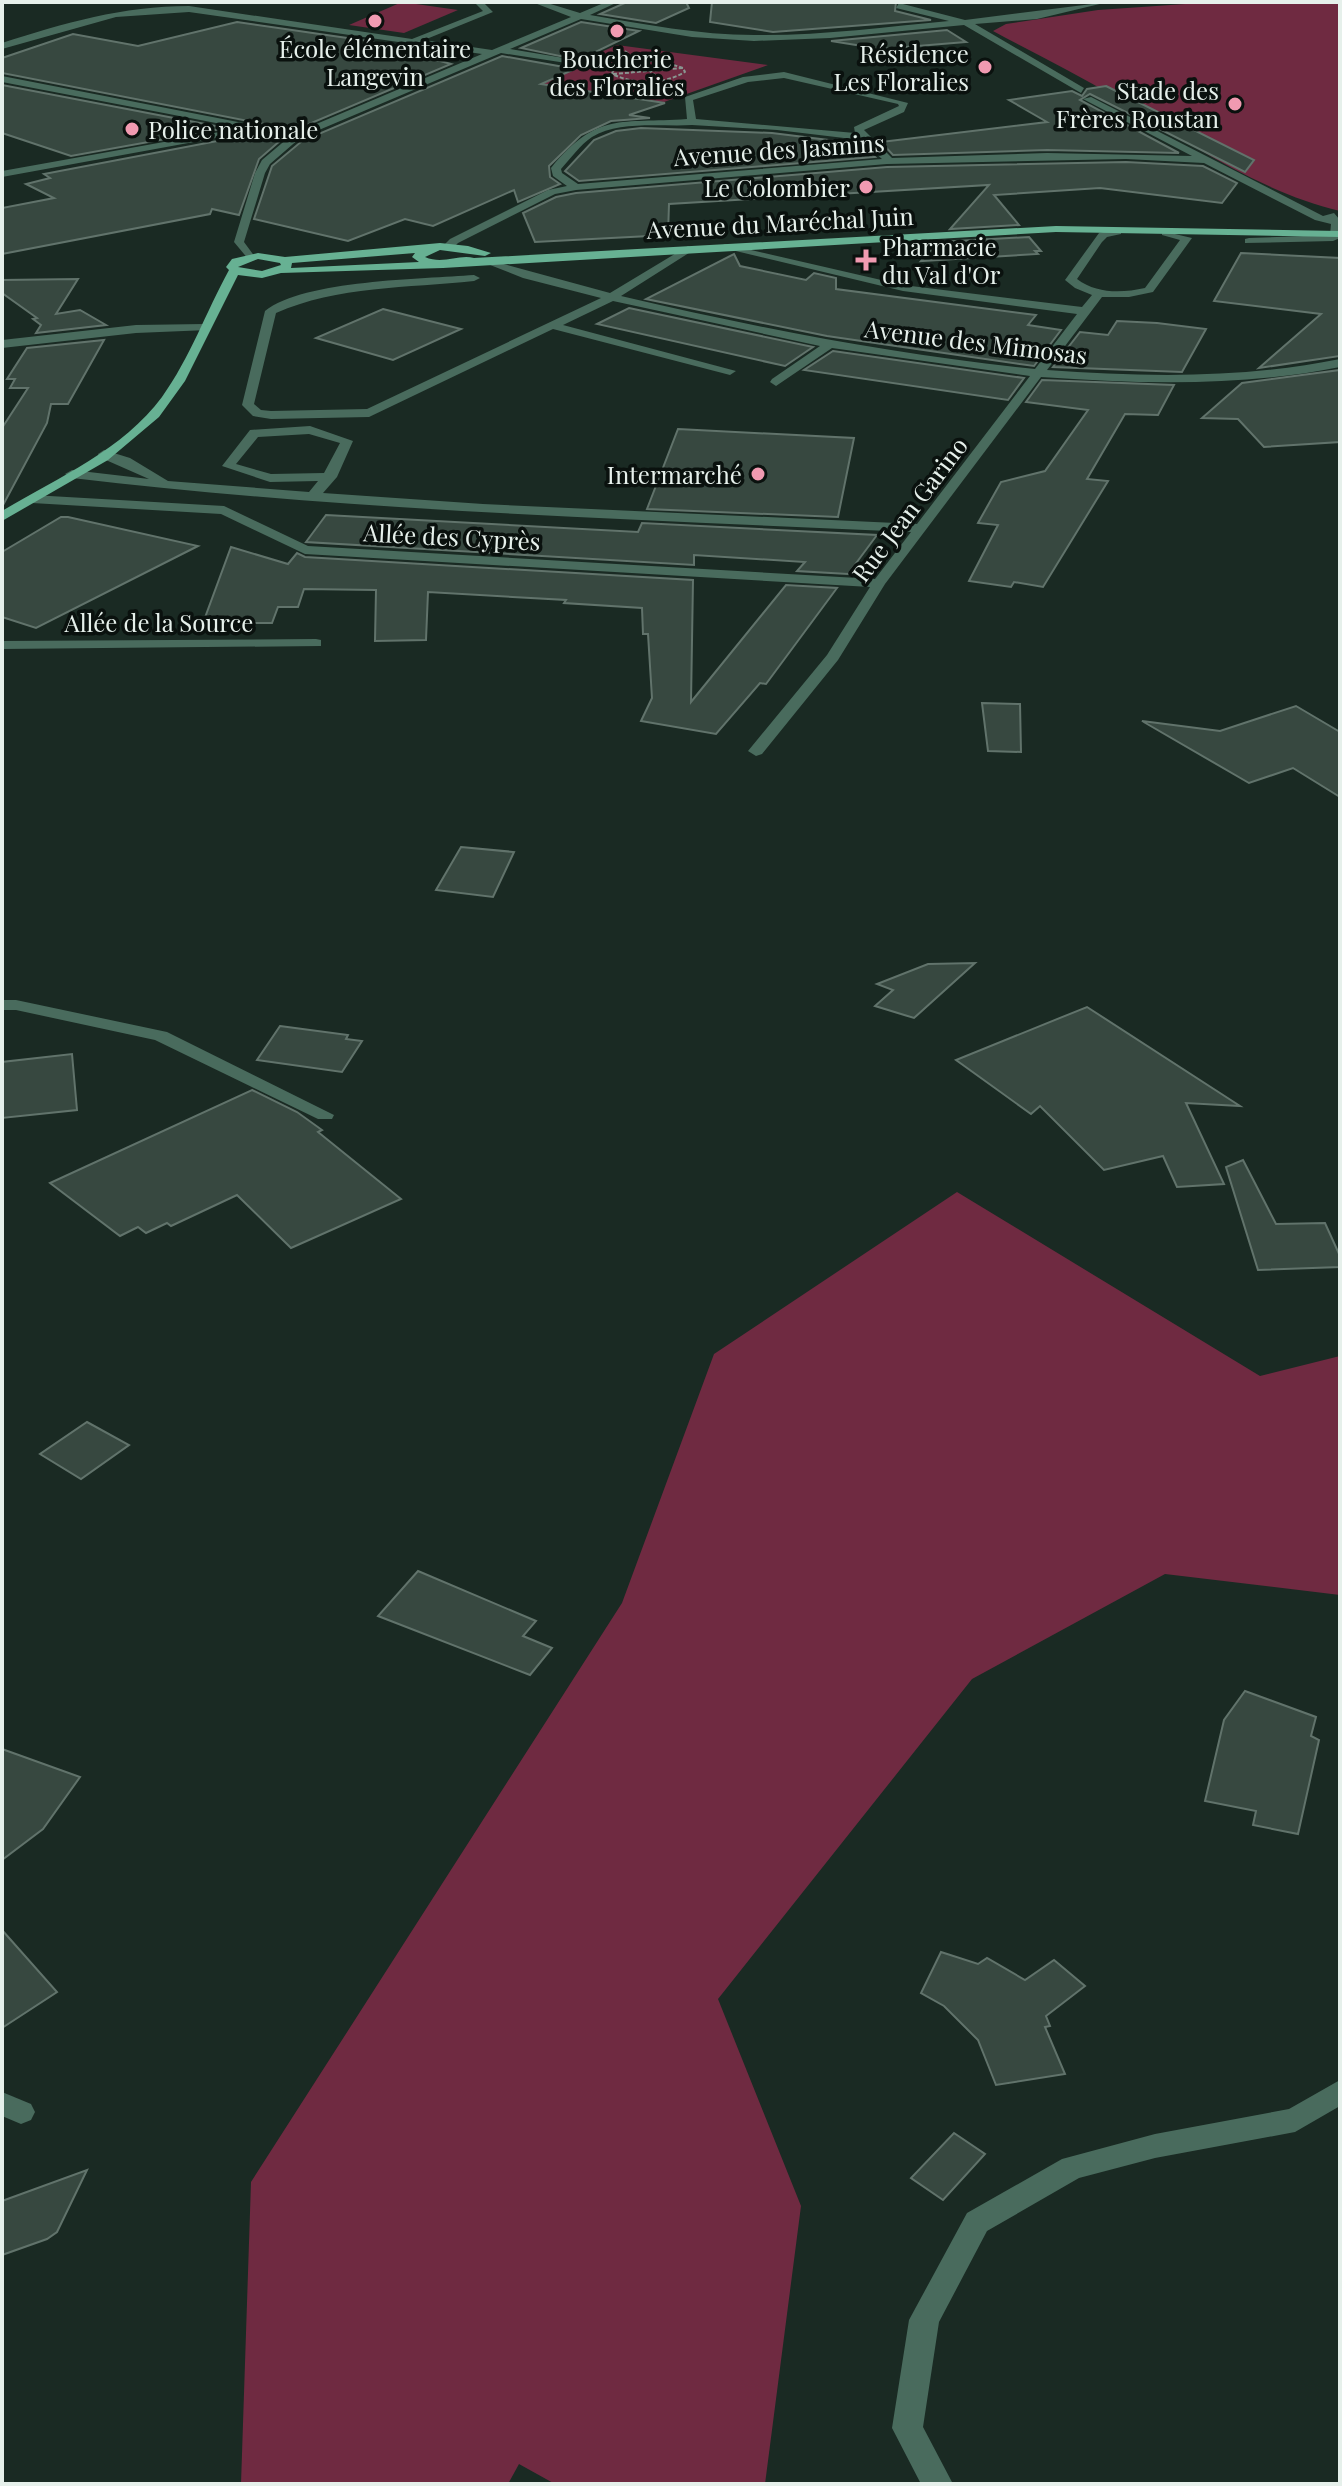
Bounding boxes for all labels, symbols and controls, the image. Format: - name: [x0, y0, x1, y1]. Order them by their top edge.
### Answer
- marker: École élémentaire Langevin: [366, 12, 384, 30]
- marker: Boucherie des Floralies: [608, 22, 626, 40]
- place label: École élémentaire Langevin: [279, 32, 471, 92]
- place label: Résidence Les Floralies: [833, 37, 969, 97]
- place label: Boucherie des Floralies: [549, 42, 685, 102]
- marker: Résidence Les Floralies: [976, 58, 994, 76]
- place label: Stade des Frères Roustan: [1056, 74, 1219, 134]
- marker: Stade des Frères Roustan: [1226, 95, 1244, 113]
- place label: Police nationale: [148, 113, 318, 145]
- marker: Police nationale: [123, 120, 141, 138]
- street label: Avenue des Jasmins: [671, 126, 886, 172]
- place label: Le Colombier: [704, 171, 850, 203]
- marker: Le Colombier: [857, 178, 875, 196]
- street label: Avenue du Maréchal Juin: [645, 199, 914, 245]
- place label: Pharmacie du Val d'Or: [882, 230, 1001, 290]
- marker: Pharmacie du Val d'Or: [857, 251, 875, 269]
- street label: Avenue des Mimosas: [862, 311, 1089, 371]
- street label: Rue Jean Garino: [844, 430, 974, 588]
- place label: Intermarché: [607, 458, 742, 490]
- marker: Intermarché: [749, 465, 767, 483]
- street label: Allée des Cyprès: [362, 515, 541, 557]
- street label: Allée de la Source: [64, 606, 253, 638]

